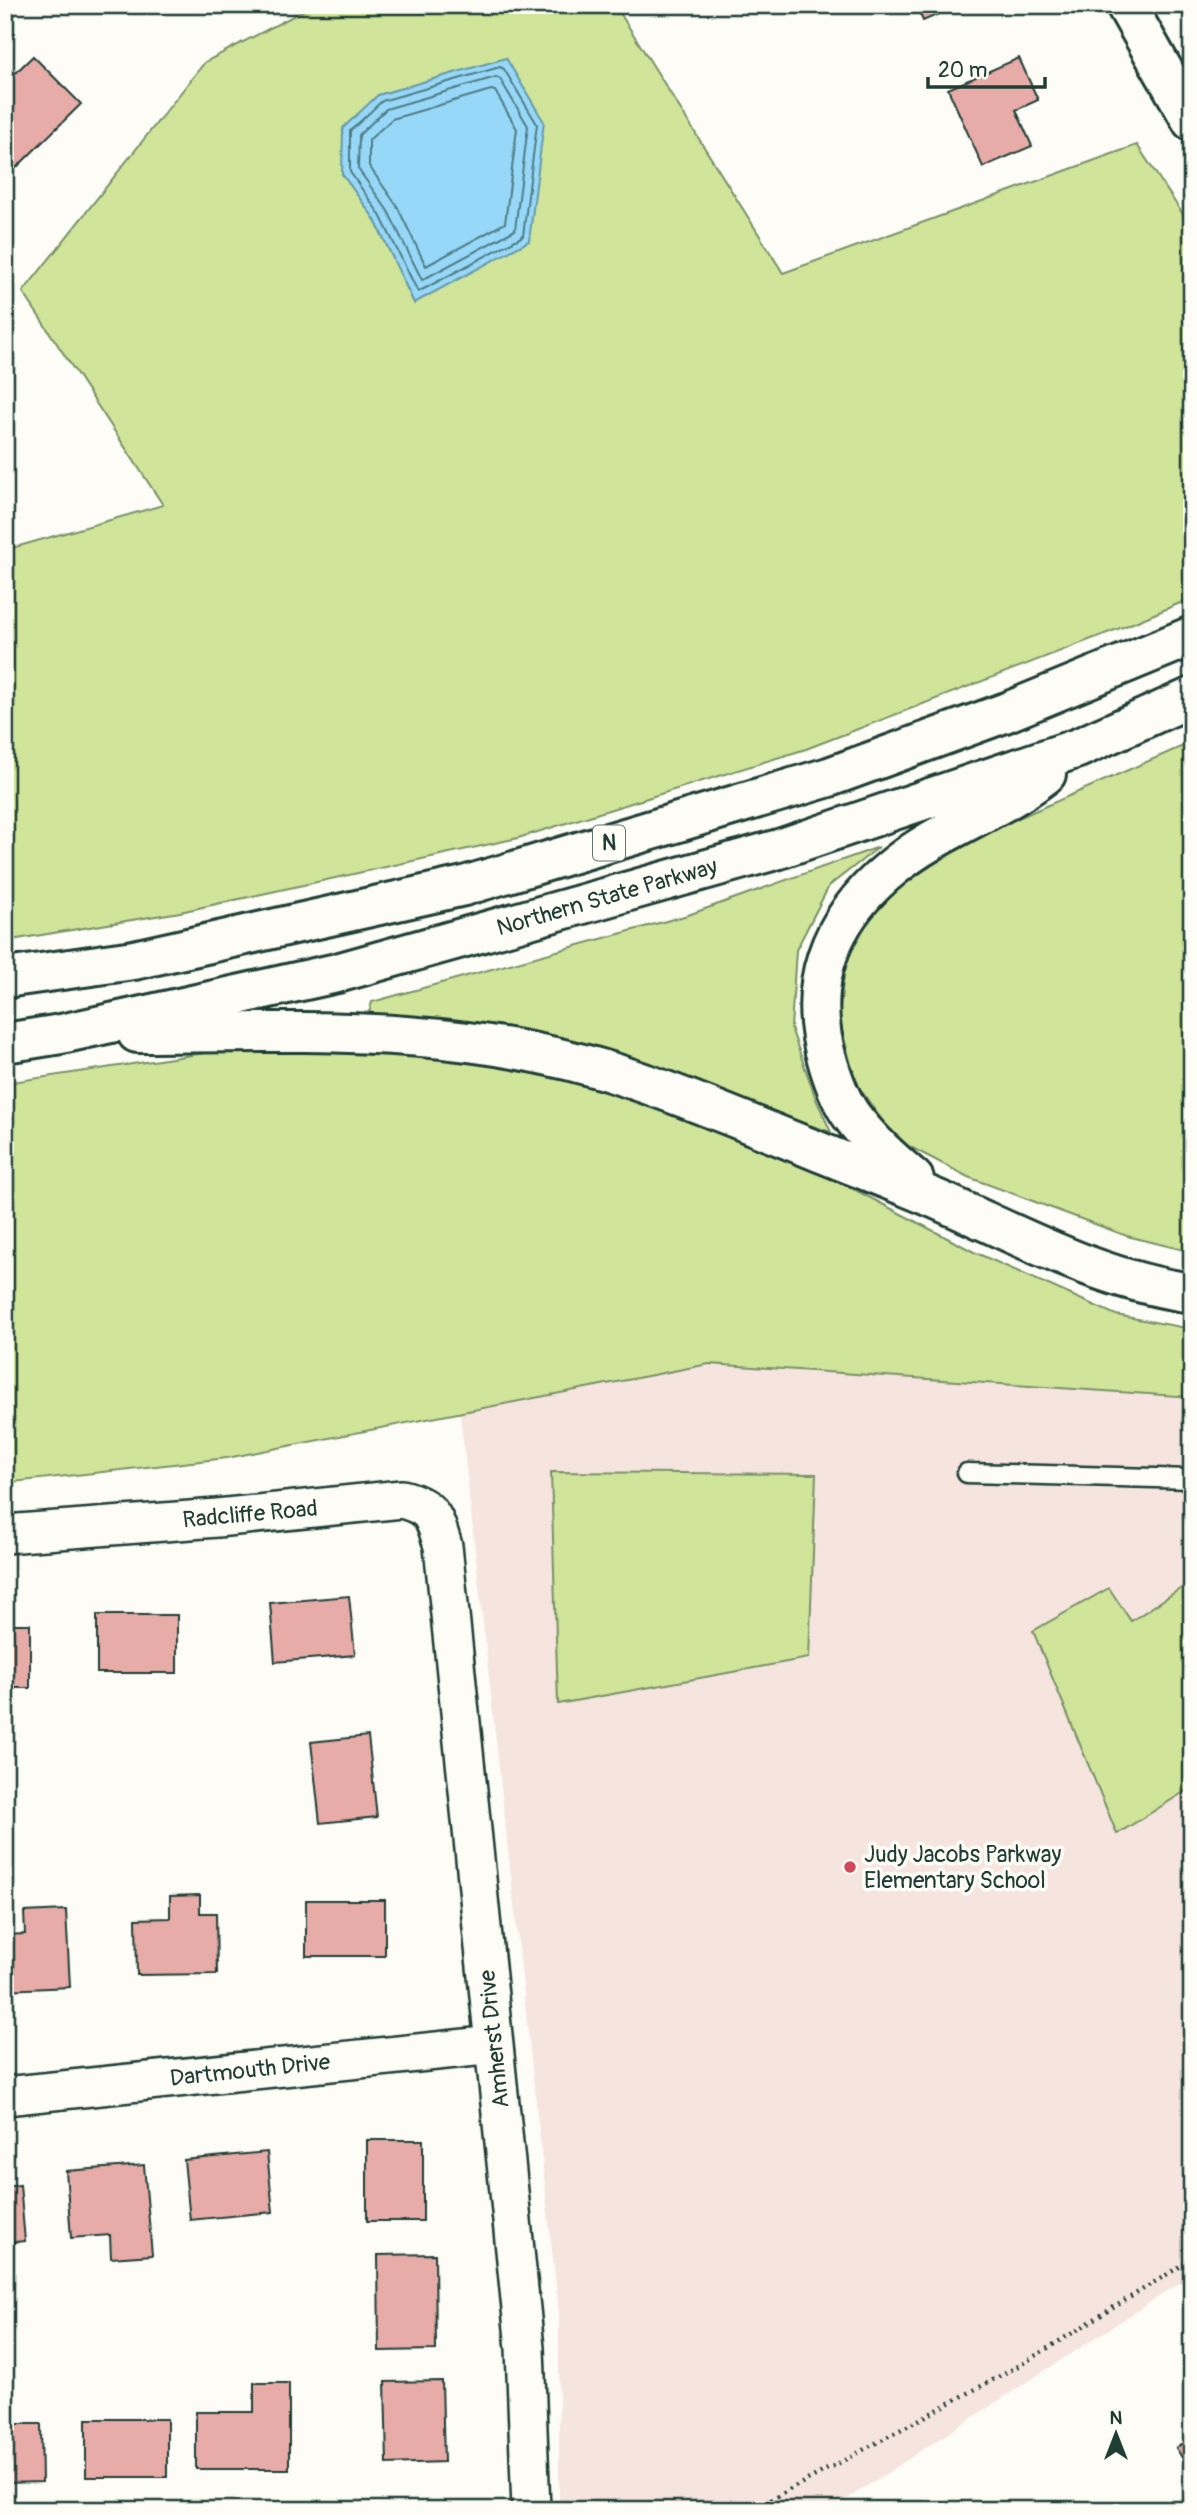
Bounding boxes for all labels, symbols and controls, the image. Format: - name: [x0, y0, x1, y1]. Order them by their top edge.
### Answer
- scale bar: [928, 46, 1045, 90]
- text: 20 m: [938, 57, 987, 84]
- road number: N: [593, 826, 625, 860]
- street label: Northern State Parkway: [493, 852, 721, 942]
- street label: Radcliffe Road: [181, 1494, 319, 1534]
- place label: Judy Jacobs Parkway Elementary School: [864, 1840, 1061, 1895]
- marker: Judy Jacobs Parkway Elementary School: [842, 1859, 858, 1875]
- street label: Amherst Drive: [472, 1968, 516, 2110]
- street label: Dartmouth Drive: [168, 2047, 332, 2093]
- north arrow: [1082, 2400, 1152, 2470]
- text: N: [1110, 2406, 1123, 2430]

